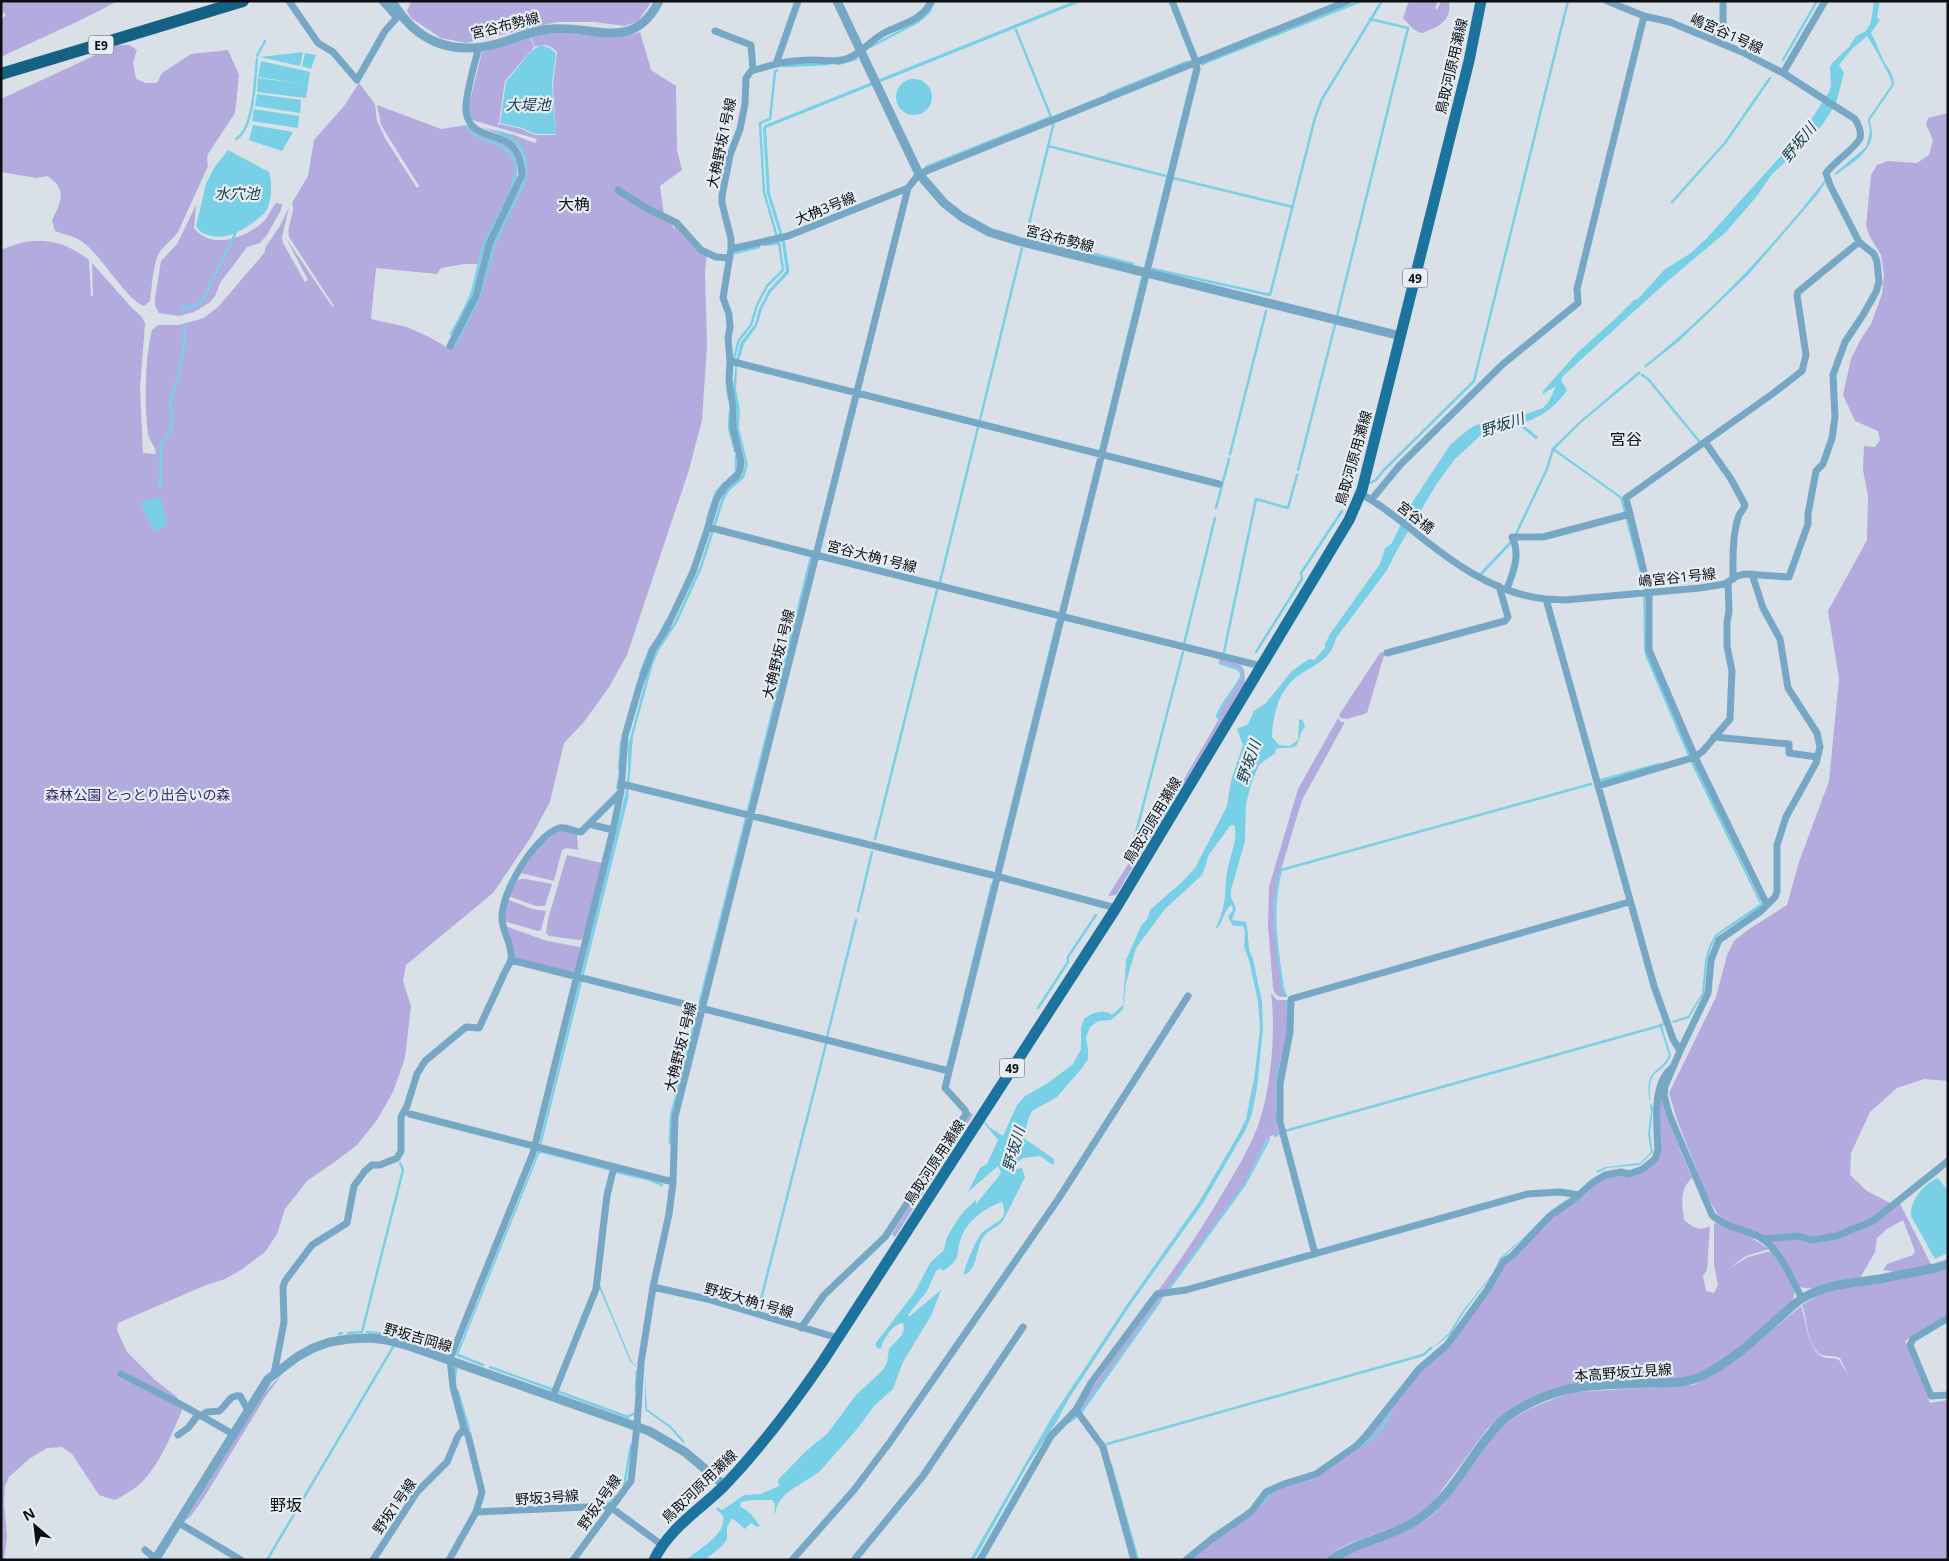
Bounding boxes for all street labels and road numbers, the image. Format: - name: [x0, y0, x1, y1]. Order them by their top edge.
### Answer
- street label: 宮谷布勢線: [469, 7, 541, 43]
- street label: 嶋宮谷1号線: [1688, 8, 1766, 58]
- street label: 鳥取河原用瀬線: [1431, 16, 1471, 116]
- road number: E9: [88, 36, 114, 54]
- street label: 大桷野坂1号線: [702, 96, 740, 190]
- street label: 大桷3号線: [792, 187, 858, 229]
- street label: 宮谷布勢線: [1024, 220, 1096, 256]
- road number: 49: [1402, 268, 1428, 288]
- street label: 鳥取河原用瀬線: [1330, 408, 1376, 508]
- street label: 宮谷橋: [1394, 497, 1438, 537]
- street label: 宮谷大桷1号線: [825, 536, 919, 576]
- street label: 嶋宮谷1号線: [1637, 563, 1717, 591]
- street label: 大桷野坂1号線: [758, 607, 798, 701]
- street label: 鳥取河原用瀬線: [1119, 773, 1185, 867]
- street label: 大桷野坂1号線: [660, 1000, 700, 1094]
- road number: 49: [1000, 1058, 1024, 1078]
- street label: 鳥取河原用瀬線: [899, 1116, 969, 1208]
- street label: 野坂大桷1号線: [702, 1278, 796, 1322]
- street label: 野坂吉岡線: [382, 1318, 454, 1356]
- street label: 本高野坂立見線: [1573, 1359, 1673, 1385]
- street label: 鳥取河原用瀬線: [657, 1445, 741, 1527]
- street label: 野坂4号線: [573, 1470, 625, 1534]
- street label: 野坂1号線: [368, 1474, 420, 1538]
- street label: 野坂3号線: [514, 1485, 580, 1509]

